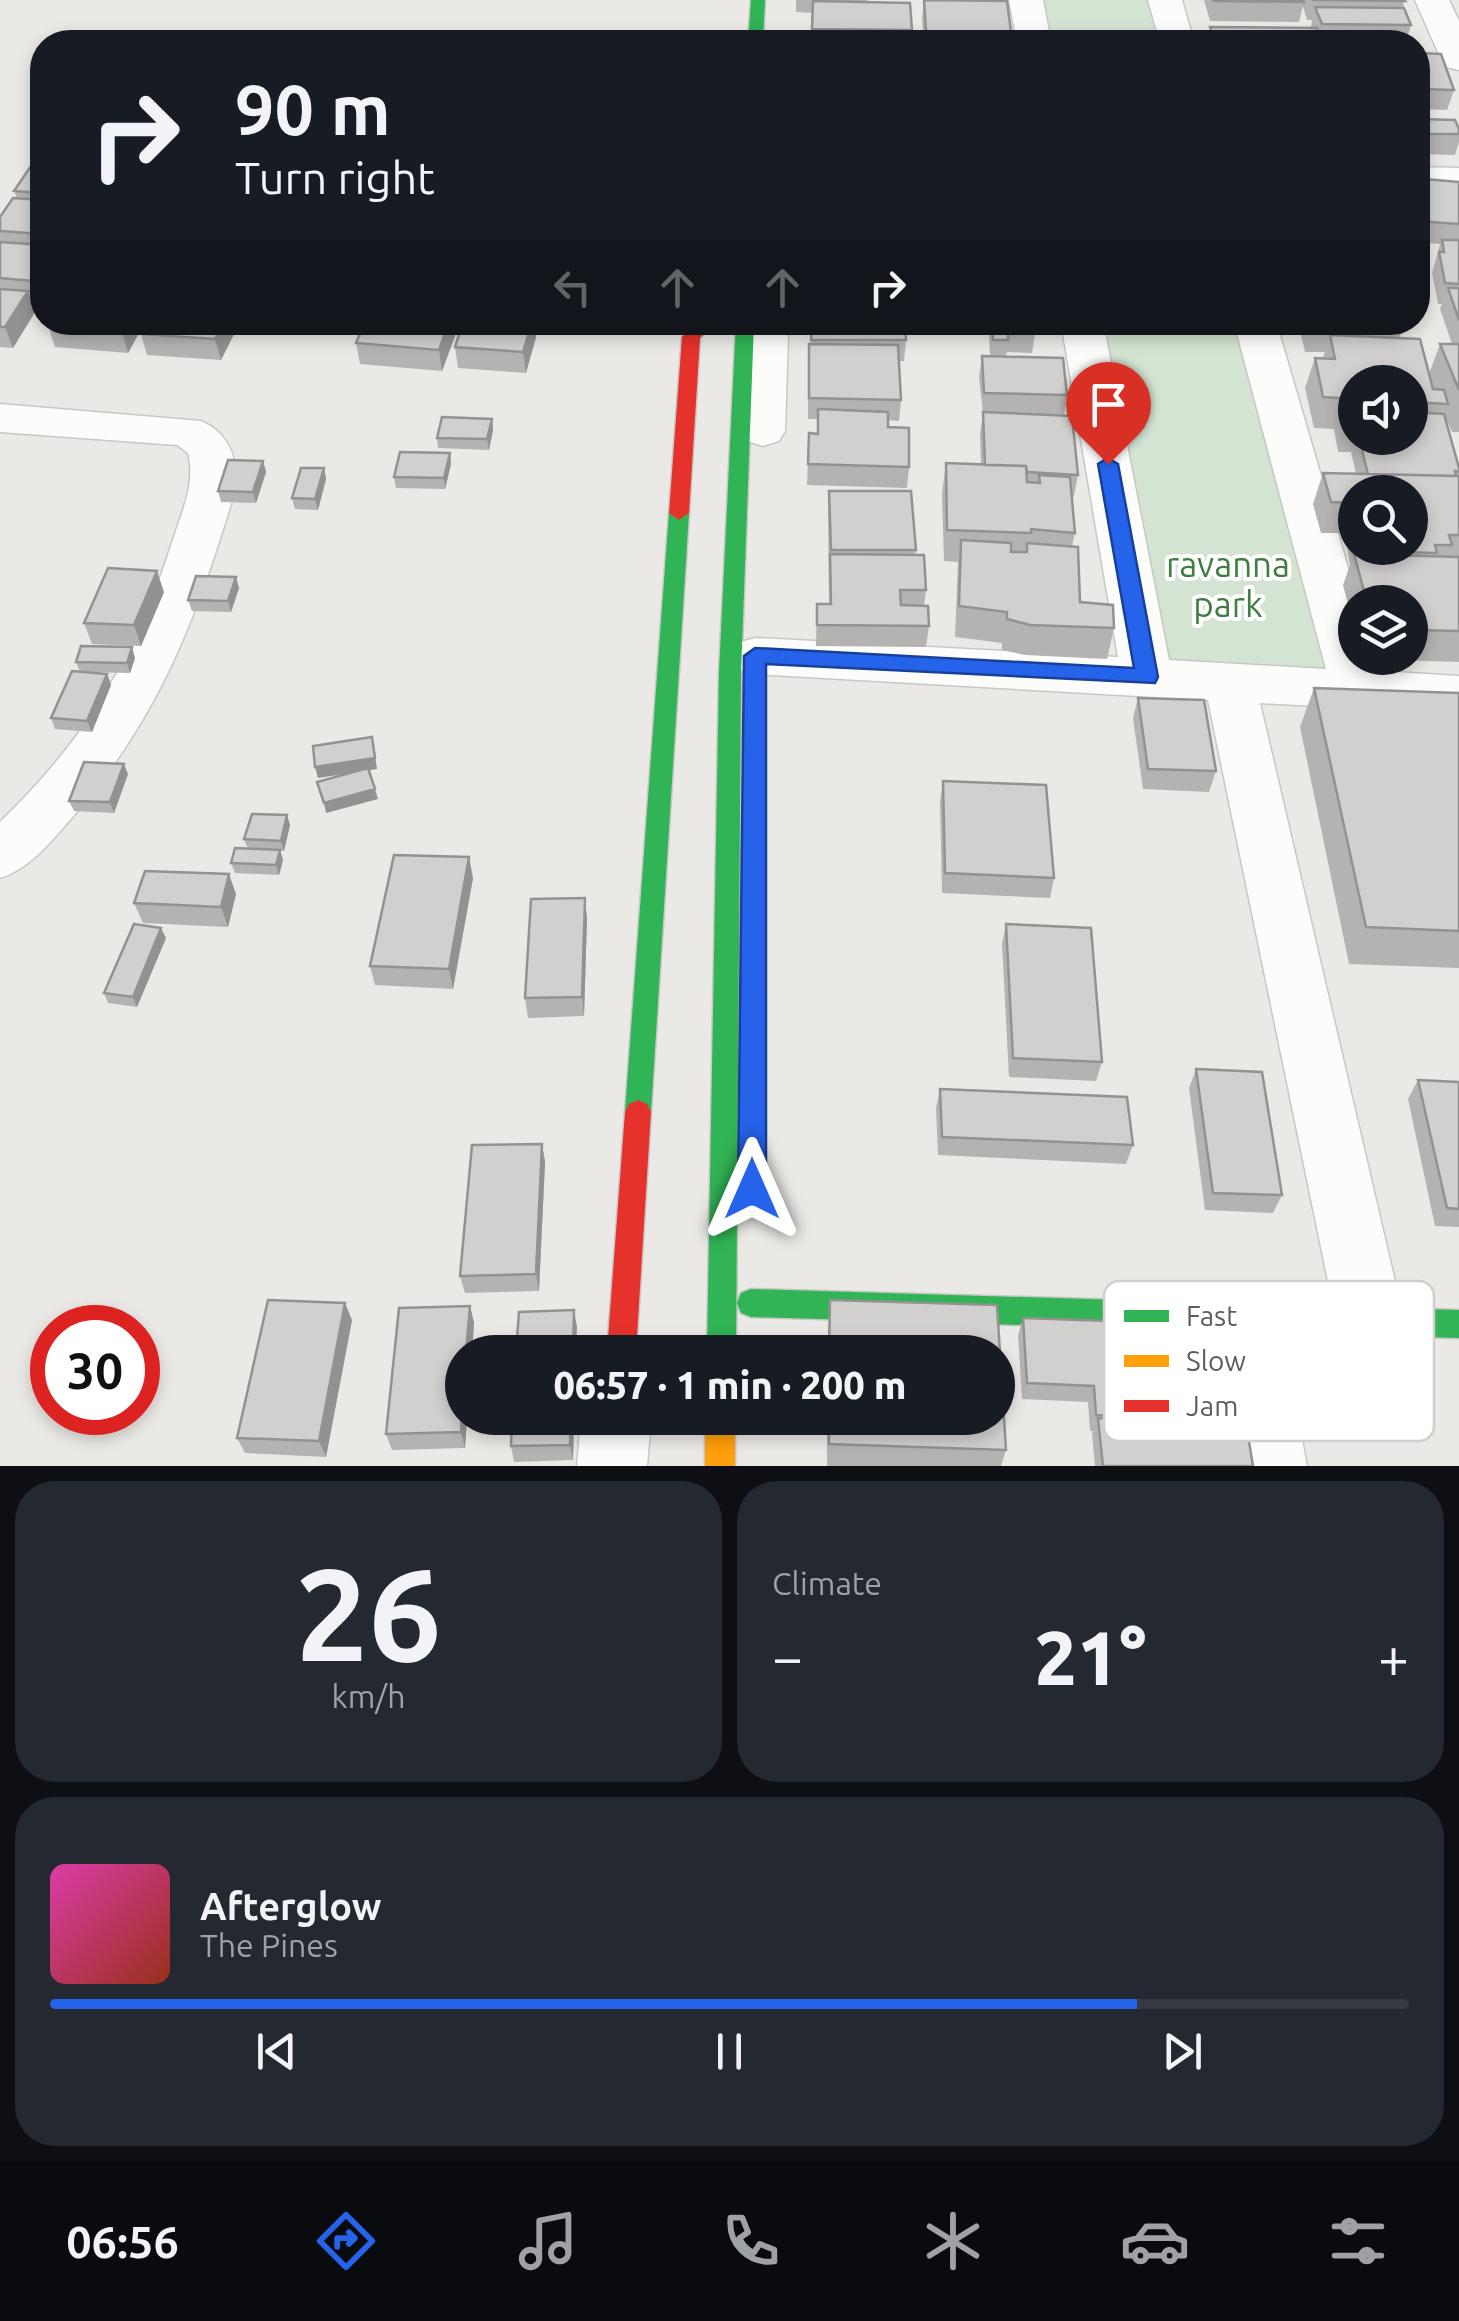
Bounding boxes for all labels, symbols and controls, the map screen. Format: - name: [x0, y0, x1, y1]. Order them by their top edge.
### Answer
- icon: right: [70, 70, 200, 200]
- text: 90 m: [235, 70, 391, 148]
- text: Turn right: [235, 152, 435, 203]
- icon: left: [545, 260, 600, 315]
- icon: ahead: [650, 260, 705, 315]
- icon: ahead: [755, 260, 810, 315]
- icon: right: [860, 260, 915, 315]
- pin: [1066, 362, 1151, 465]
- map controls: [1338, 365, 1428, 675]
- button: sound: [1338, 365, 1428, 455]
- icon: arrive: [1081, 377, 1136, 432]
- button: search: [1338, 475, 1428, 565]
- park label: ravanna park: [1166, 544, 1290, 624]
- button: layers: [1338, 585, 1428, 675]
- position arrow: [700, 1137, 804, 1241]
- legend: [1104, 1281, 1434, 1441]
- text: Fast: [1186, 1300, 1237, 1331]
- speed limit sign: 30: [30, 1305, 160, 1435]
- text: Slow: [1186, 1345, 1246, 1376]
- text: 06:57 · 1 min · 200 m: [553, 1364, 907, 1406]
- text: Jam: [1186, 1390, 1238, 1421]
- text: 26: [295, 1540, 442, 1686]
- text: Climate: [772, 1565, 882, 1601]
- text: 21°: [1035, 1615, 1146, 1699]
- text: −: [772, 1626, 803, 1687]
- text: +: [1378, 1626, 1409, 1687]
- text: km/h: [332, 1678, 405, 1714]
- text: Afterglow: [200, 1885, 382, 1927]
- text: The Pines: [200, 1927, 338, 1963]
- icon: previous: [249, 2024, 304, 2079]
- icon: pause: [702, 2024, 757, 2079]
- icon: next: [1155, 2024, 1210, 2079]
- icon: directions: [311, 2206, 381, 2276]
- icon: music: [513, 2206, 583, 2276]
- icon: phone: [716, 2206, 786, 2276]
- icon: climate: [918, 2206, 988, 2276]
- icon: car: [1120, 2206, 1190, 2276]
- icon: filters: [1323, 2206, 1393, 2276]
- text: 06:56: [66, 2216, 179, 2267]

